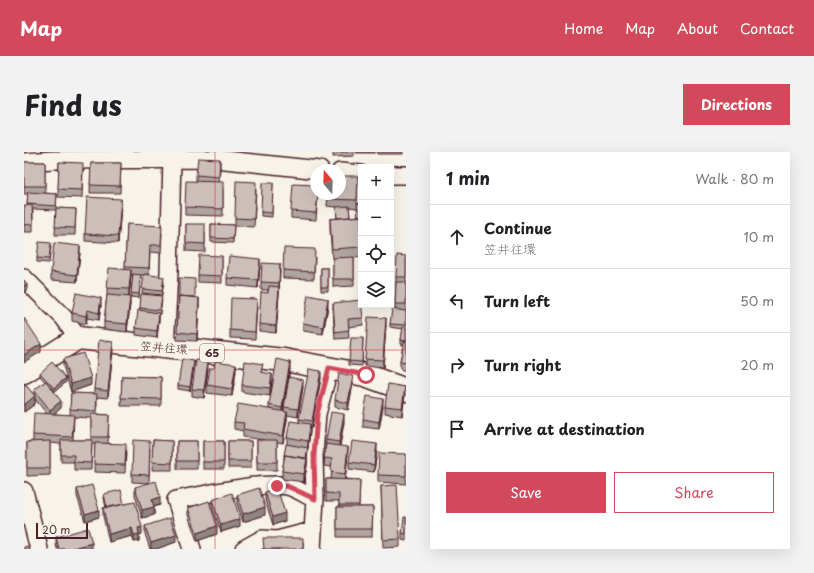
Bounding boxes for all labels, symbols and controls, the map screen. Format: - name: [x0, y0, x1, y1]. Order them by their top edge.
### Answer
- text: Map: [20, 14, 62, 42]
- text: Home: [564, 18, 603, 39]
- text: Map: [625, 18, 655, 39]
- text: About: [677, 18, 718, 39]
- text: Contact: [740, 18, 794, 39]
- text: Find us: [24, 83, 122, 126]
- button: Directions: [683, 84, 790, 125]
- north arrow: [310, 164, 346, 200]
- map controls: [358, 164, 394, 308]
- button: +: [358, 164, 394, 200]
- text: 1 min: [446, 165, 490, 191]
- text: Walk · 80 m: [696, 169, 774, 188]
- button: −: [358, 200, 394, 236]
- text: Continue: [484, 216, 552, 239]
- icon: ahead: [446, 226, 468, 248]
- text: 10 m: [744, 227, 774, 246]
- button: locate: [358, 236, 394, 272]
- text: 笠井往環: [484, 239, 536, 258]
- button: layers: [358, 272, 394, 308]
- text: Turn left: [484, 289, 550, 312]
- icon: left: [446, 290, 468, 312]
- text: 50 m: [740, 291, 774, 310]
- street label: 笠井往環: [139, 336, 189, 358]
- road number: 65: [200, 344, 224, 362]
- text: Turn right: [484, 353, 561, 376]
- icon: right: [446, 354, 468, 376]
- text: 20 m: [740, 355, 774, 374]
- route start: [357, 366, 375, 384]
- text: Arrive at destination: [484, 417, 645, 440]
- icon: arrive: [446, 418, 468, 440]
- button: Save: [446, 472, 606, 513]
- button: Share: [614, 472, 774, 513]
- route end: [268, 477, 286, 495]
- scale bar: [36, 521, 88, 540]
- text: 20 m: [42, 521, 70, 538]

